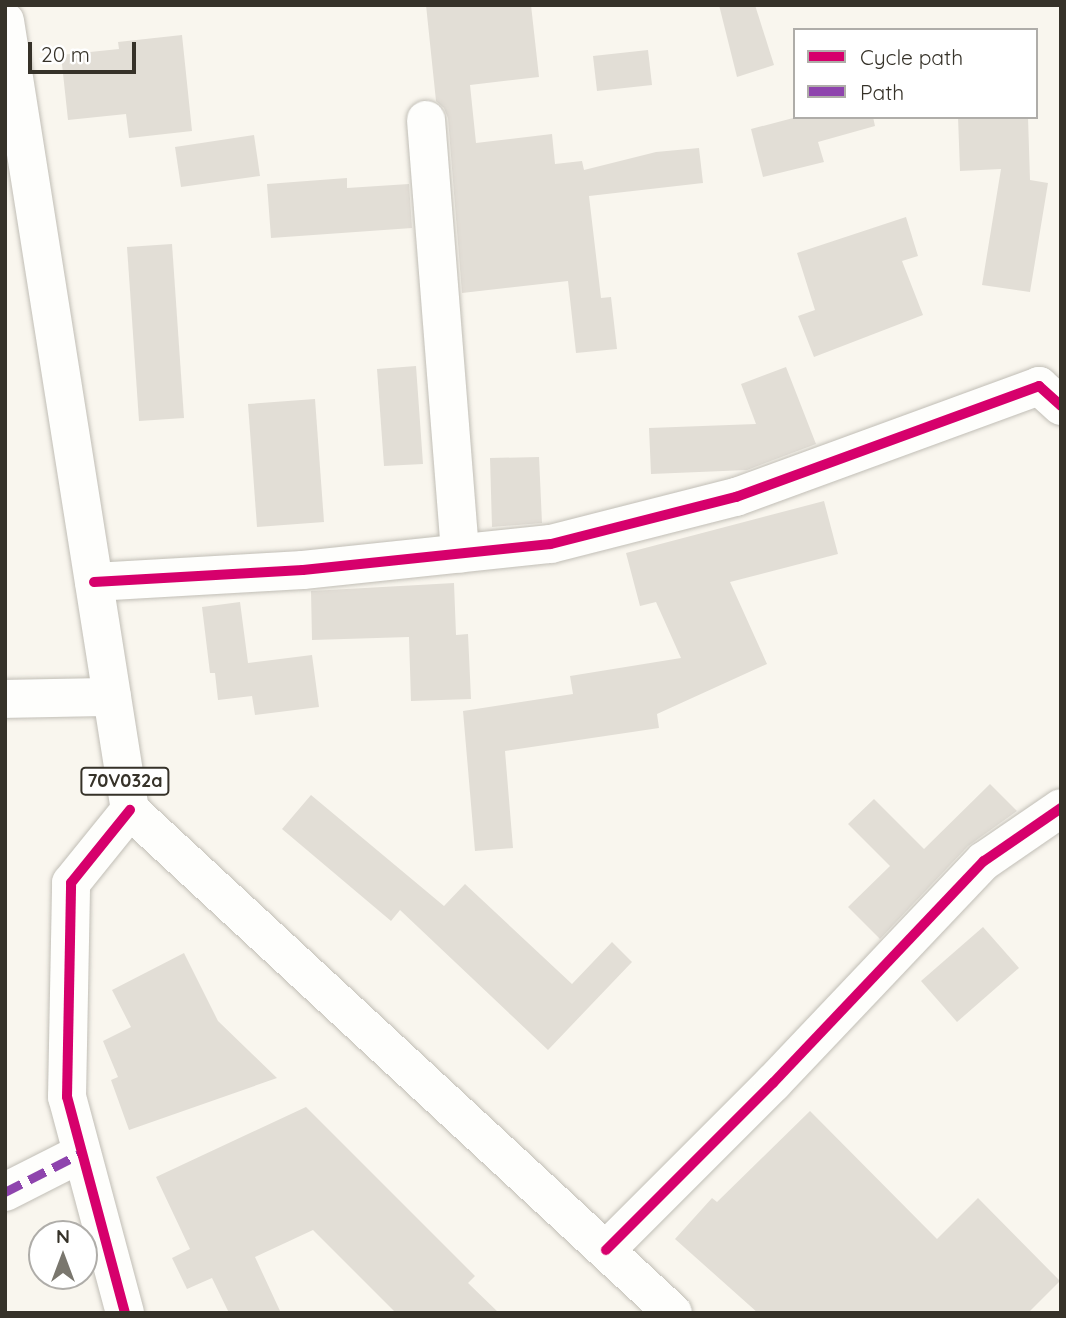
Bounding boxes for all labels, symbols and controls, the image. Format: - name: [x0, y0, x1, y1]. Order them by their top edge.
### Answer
- scale bar: [32, 28, 140, 72]
- legend: [793, 28, 1038, 119]
- text: 20 m: [41, 41, 90, 67]
- text: Cycle path: [860, 44, 963, 70]
- text: Path: [860, 79, 904, 105]
- road number: 70V032a: [80, 766, 170, 796]
- north arrow: [28, 1220, 98, 1290]
- text: N: [56, 1224, 70, 1248]

